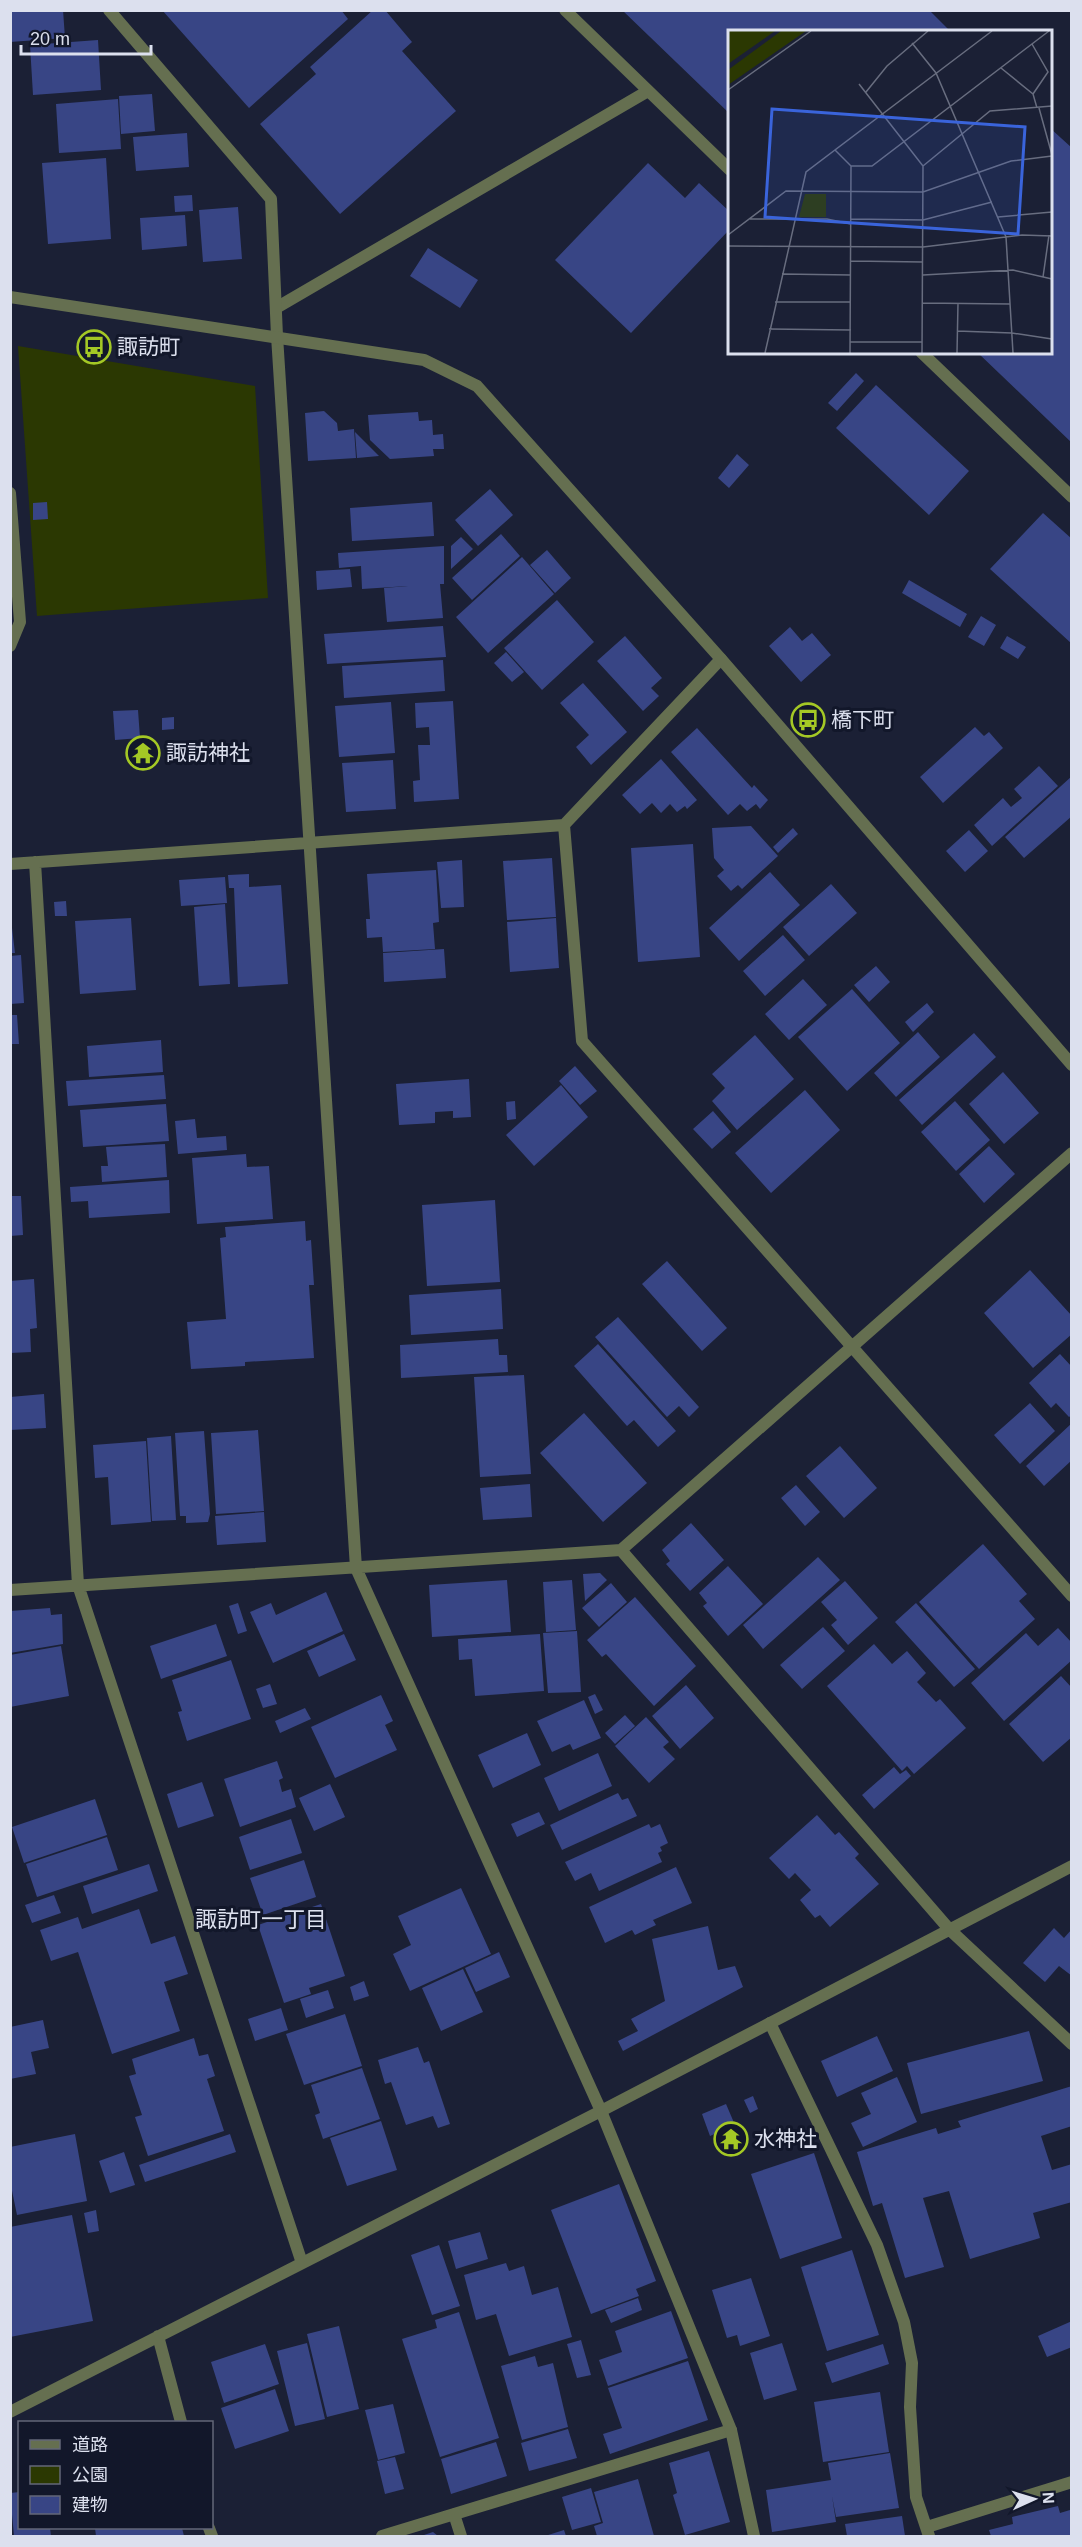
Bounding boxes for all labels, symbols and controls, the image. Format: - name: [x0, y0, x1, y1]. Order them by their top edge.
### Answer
- scale bar: [21, 18, 152, 56]
- text: 20 m: [30, 29, 70, 49]
- inset map: [728, 30, 1052, 354]
- bus stop icon: 諏訪町: [76, 329, 112, 365]
- place label: 諏訪町: [117, 335, 180, 358]
- bus stop icon: 橋下町: [790, 702, 826, 738]
- place label: 橋下町: [831, 708, 894, 731]
- temple icon: 諏訪神社: [125, 735, 161, 771]
- place label: 諏訪神社: [166, 741, 250, 764]
- district label: 諏訪町一丁目: [195, 1907, 327, 1932]
- temple icon: 水神社: [713, 2121, 749, 2157]
- place label: 水神社: [754, 2127, 817, 2150]
- legend: [18, 2421, 213, 2529]
- text: 道路: [72, 2435, 108, 2455]
- text: 公園: [72, 2465, 108, 2485]
- north arrow: [1004, 2469, 1064, 2529]
- text: N: [1040, 2492, 1057, 2504]
- text: 建物: [72, 2495, 108, 2515]

